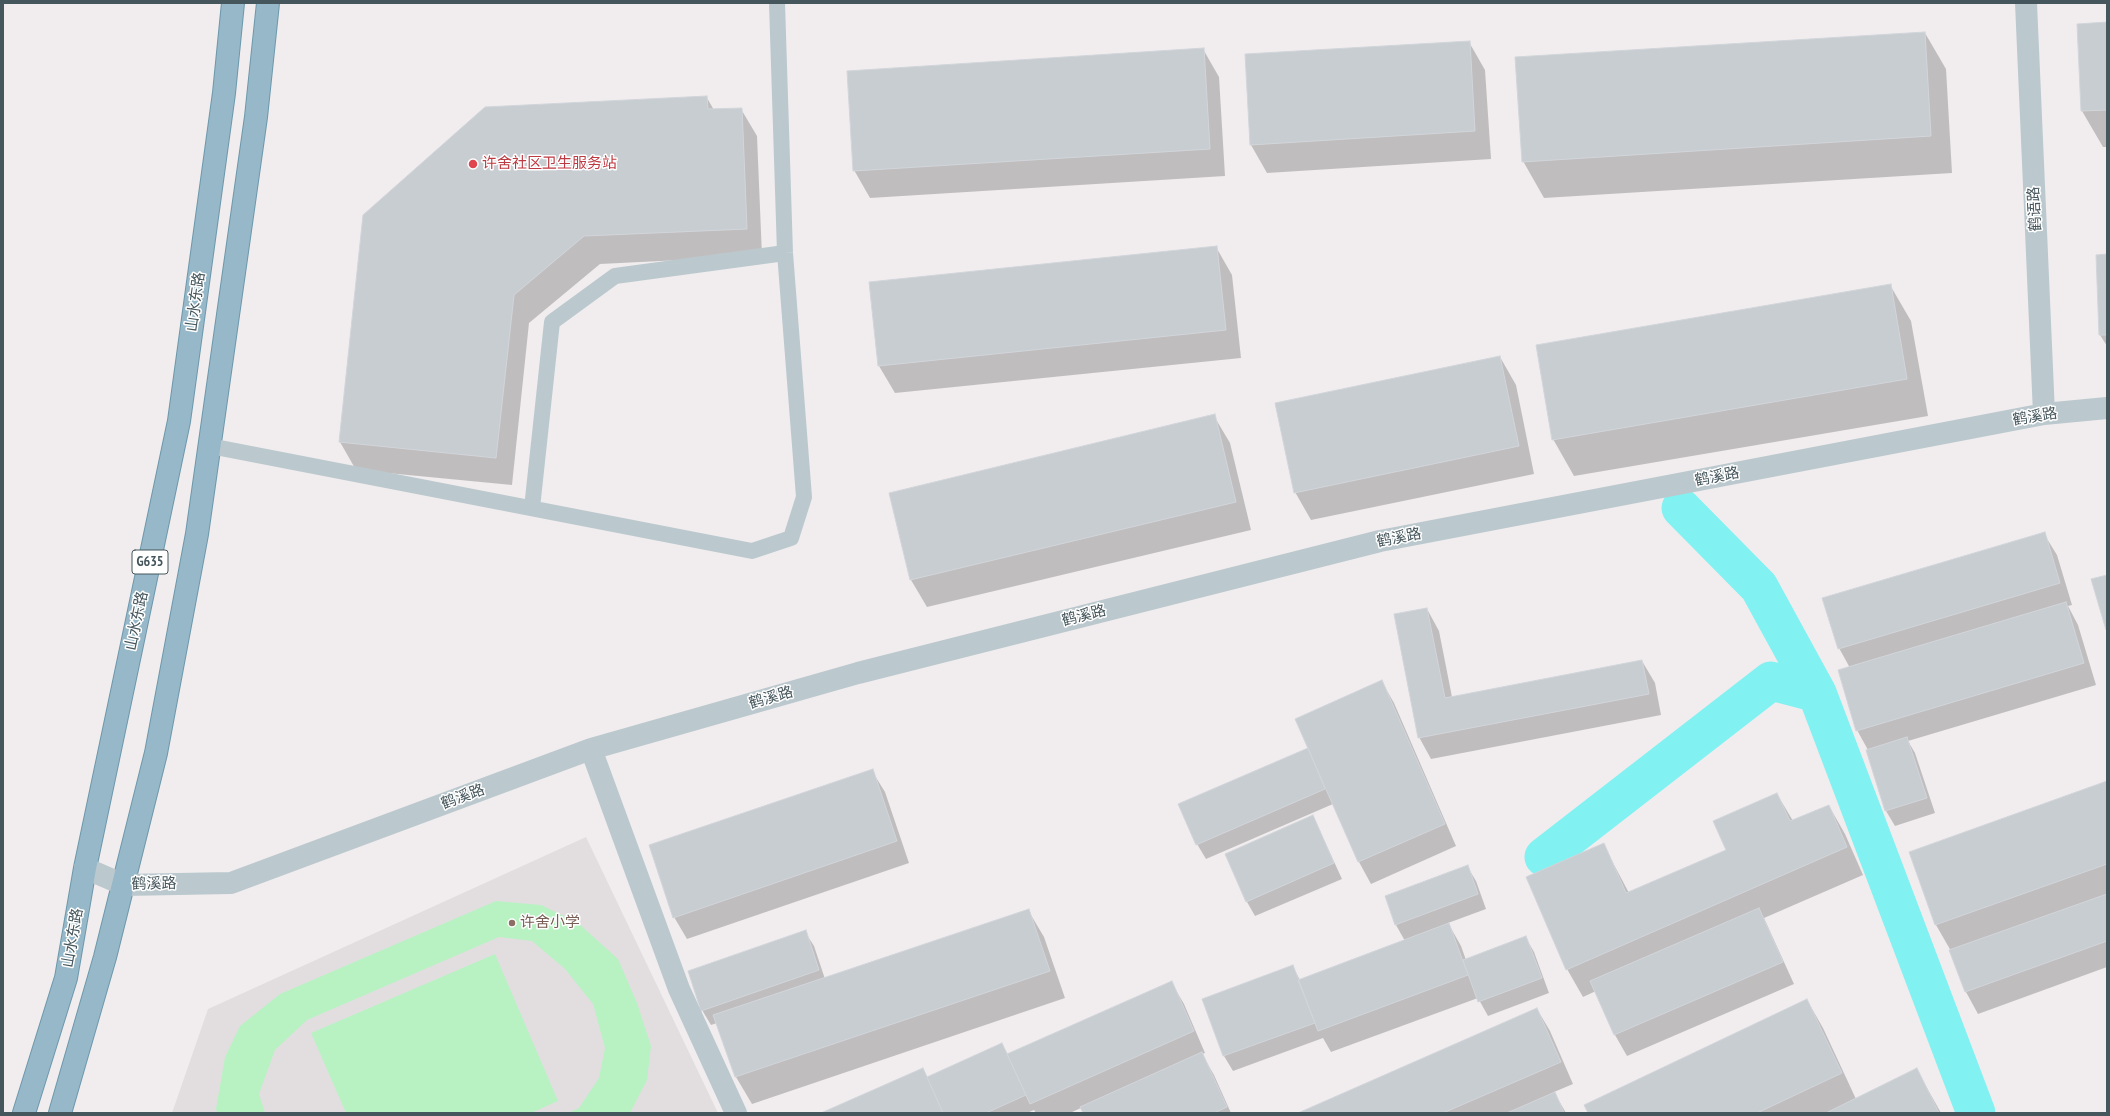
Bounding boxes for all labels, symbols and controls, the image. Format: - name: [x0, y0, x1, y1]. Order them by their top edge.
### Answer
- place label: 许舍社区卫生服务站: [482, 155, 617, 173]
- marker: 许舍社区卫生服务站: [467, 158, 479, 170]
- street label: 鹤语路: [2025, 186, 2045, 232]
- street label: 山水东路: [183, 271, 209, 333]
- street label: 鹤溪路: [2011, 405, 2059, 429]
- street label: 鹤溪路: [1693, 464, 1741, 490]
- street label: 鹤溪路: [1375, 525, 1423, 551]
- road number: G635: [132, 550, 168, 574]
- street label: 山水东路: [122, 590, 152, 652]
- street label: 鹤溪路: [1060, 602, 1108, 630]
- street label: 鹤溪路: [747, 683, 795, 713]
- street label: 鹤溪路: [439, 781, 487, 813]
- street label: 鹤溪路: [131, 875, 177, 893]
- street label: 山水东路: [59, 907, 87, 969]
- place label: 许舍小学: [520, 914, 580, 932]
- marker: 许舍小学: [507, 918, 517, 928]

